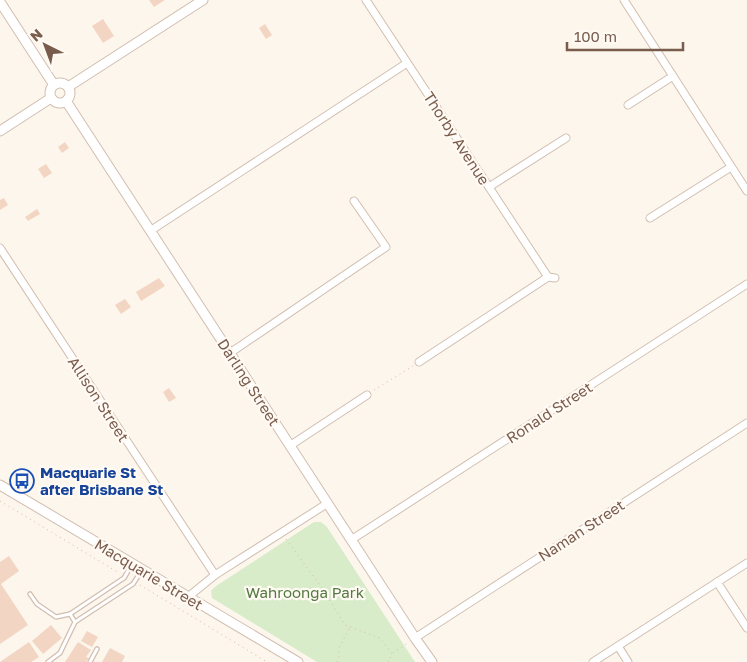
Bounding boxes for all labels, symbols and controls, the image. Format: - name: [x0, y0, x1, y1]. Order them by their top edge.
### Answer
- north arrow: [20, 20, 70, 70]
- scale bar: [567, 20, 683, 52]
- text: N: [26, 25, 46, 45]
- text: 100 m: [574, 27, 617, 45]
- street label: Thorby Avenue: [420, 88, 494, 188]
- street label: Darling Street: [214, 335, 284, 429]
- street label: Allison Street: [65, 353, 133, 445]
- street label: Ronald Street: [503, 378, 595, 446]
- place label: Macquarie St after Brisbane St: [40, 463, 163, 498]
- bus stop icon: Macquarie St after Brisbane St: [9, 468, 35, 494]
- street label: Naman Street: [535, 495, 627, 565]
- street label: Macquarie Street: [92, 535, 206, 613]
- park label: Wahroonga Park: [246, 583, 365, 601]

